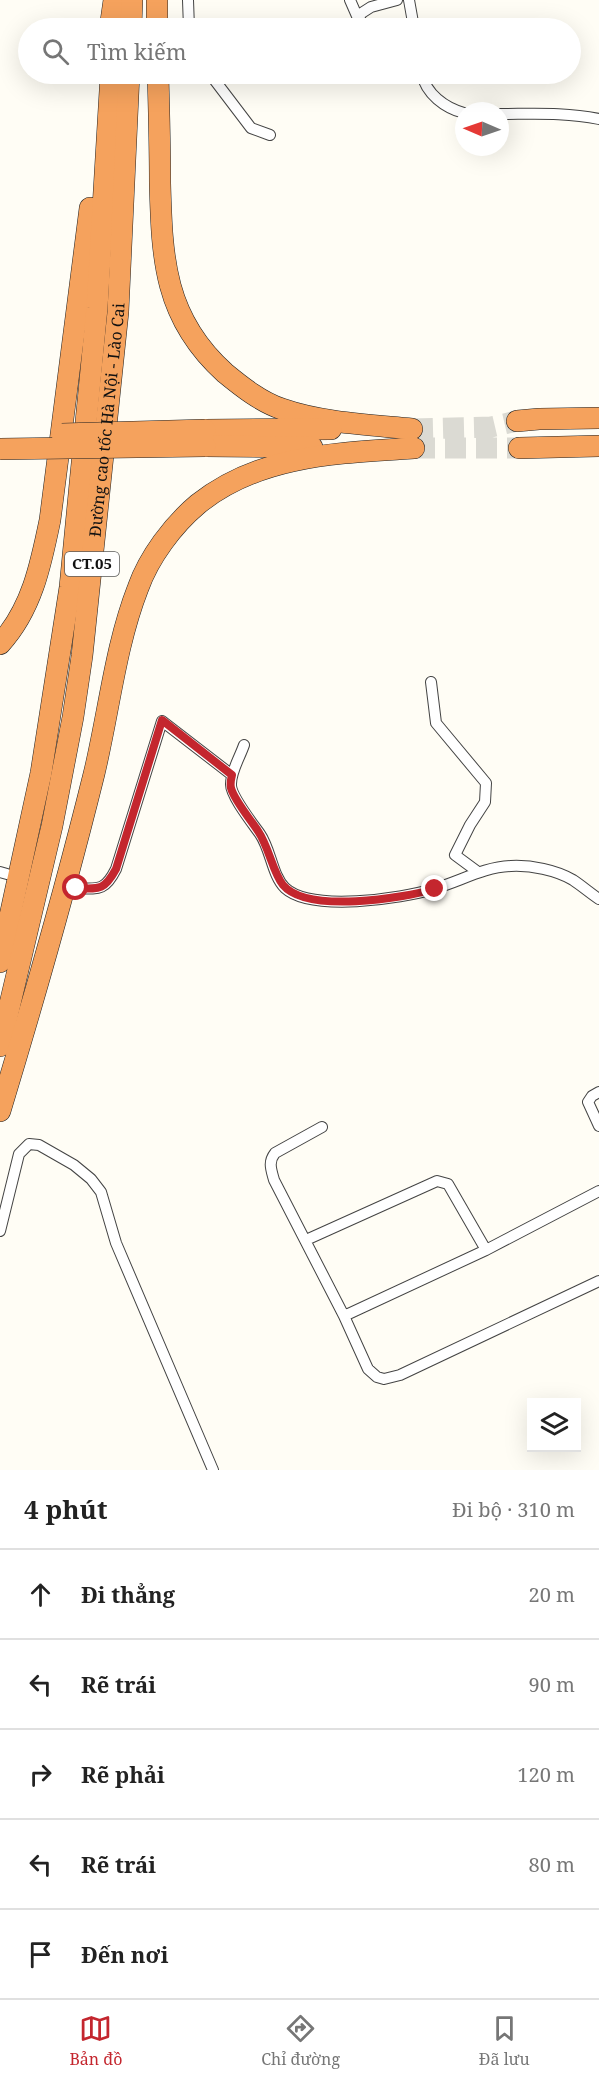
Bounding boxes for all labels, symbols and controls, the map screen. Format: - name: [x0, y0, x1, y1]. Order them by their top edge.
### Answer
- search box: [18, 18, 581, 84]
- icon: search: [39, 35, 72, 68]
- text: Tìm kiếm: [87, 36, 187, 66]
- north arrow: [455, 102, 509, 156]
- street label: Đường cao tốc Hà Nội - Lào Cai: [84, 303, 129, 538]
- road number: CT.05: [65, 552, 119, 576]
- route start: [62, 874, 88, 900]
- route end: [421, 875, 447, 901]
- map controls: [527, 1398, 581, 1452]
- button: layers: [527, 1398, 581, 1452]
- text: 4 phút: [24, 1491, 107, 1527]
- text: Đi bộ · 310 m: [452, 1496, 575, 1523]
- icon: ahead: [24, 1578, 57, 1611]
- text: Đi thẳng: [81, 1579, 175, 1609]
- text: 20 m: [529, 1581, 575, 1608]
- icon: left: [24, 1668, 57, 1701]
- text: Rẽ trái: [81, 1669, 156, 1699]
- text: 90 m: [529, 1671, 575, 1698]
- icon: right: [24, 1758, 57, 1791]
- text: Rẽ phải: [81, 1759, 165, 1789]
- text: 120 m: [517, 1761, 575, 1788]
- icon: left: [24, 1848, 57, 1881]
- text: Rẽ trái: [81, 1849, 156, 1879]
- text: 80 m: [529, 1851, 575, 1878]
- icon: arrive: [24, 1938, 57, 1971]
- text: Đến nơi: [81, 1939, 168, 1969]
- tab: Bản đồ: [69, 2012, 122, 2070]
- tab: Chỉ đường: [261, 2012, 340, 2070]
- tab: Đã lưu: [479, 2012, 530, 2070]

